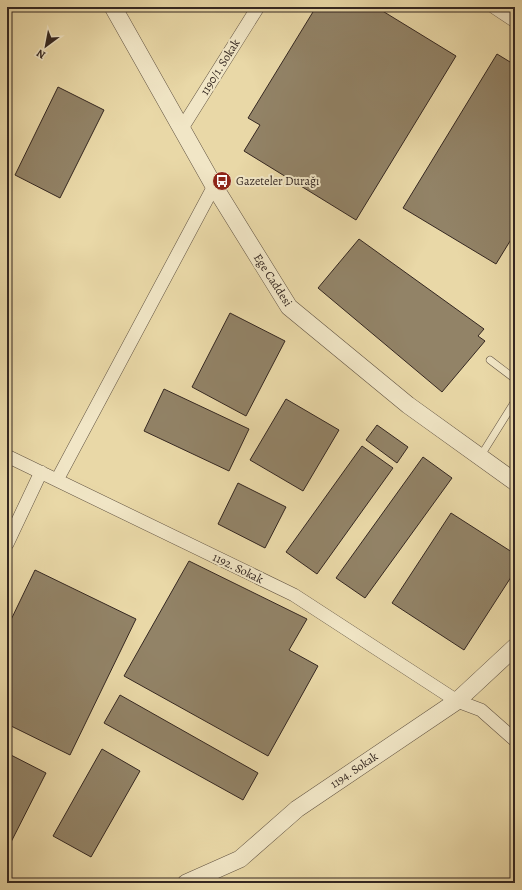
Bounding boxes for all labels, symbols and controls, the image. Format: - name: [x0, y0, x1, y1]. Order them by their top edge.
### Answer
- north arrow: [26, 26, 66, 66]
- street label: 1190/1. Sokak: [196, 36, 244, 98]
- text: N: [34, 46, 48, 63]
- bus stop icon: Gazeteler Durağı: [211, 170, 233, 192]
- place label: Gazeteler Durağı: [236, 173, 319, 189]
- street label: Ege Caddesi: [250, 251, 296, 309]
- street label: 1192. Sokak: [210, 549, 266, 587]
- street label: 1194. Sokak: [327, 748, 381, 792]

